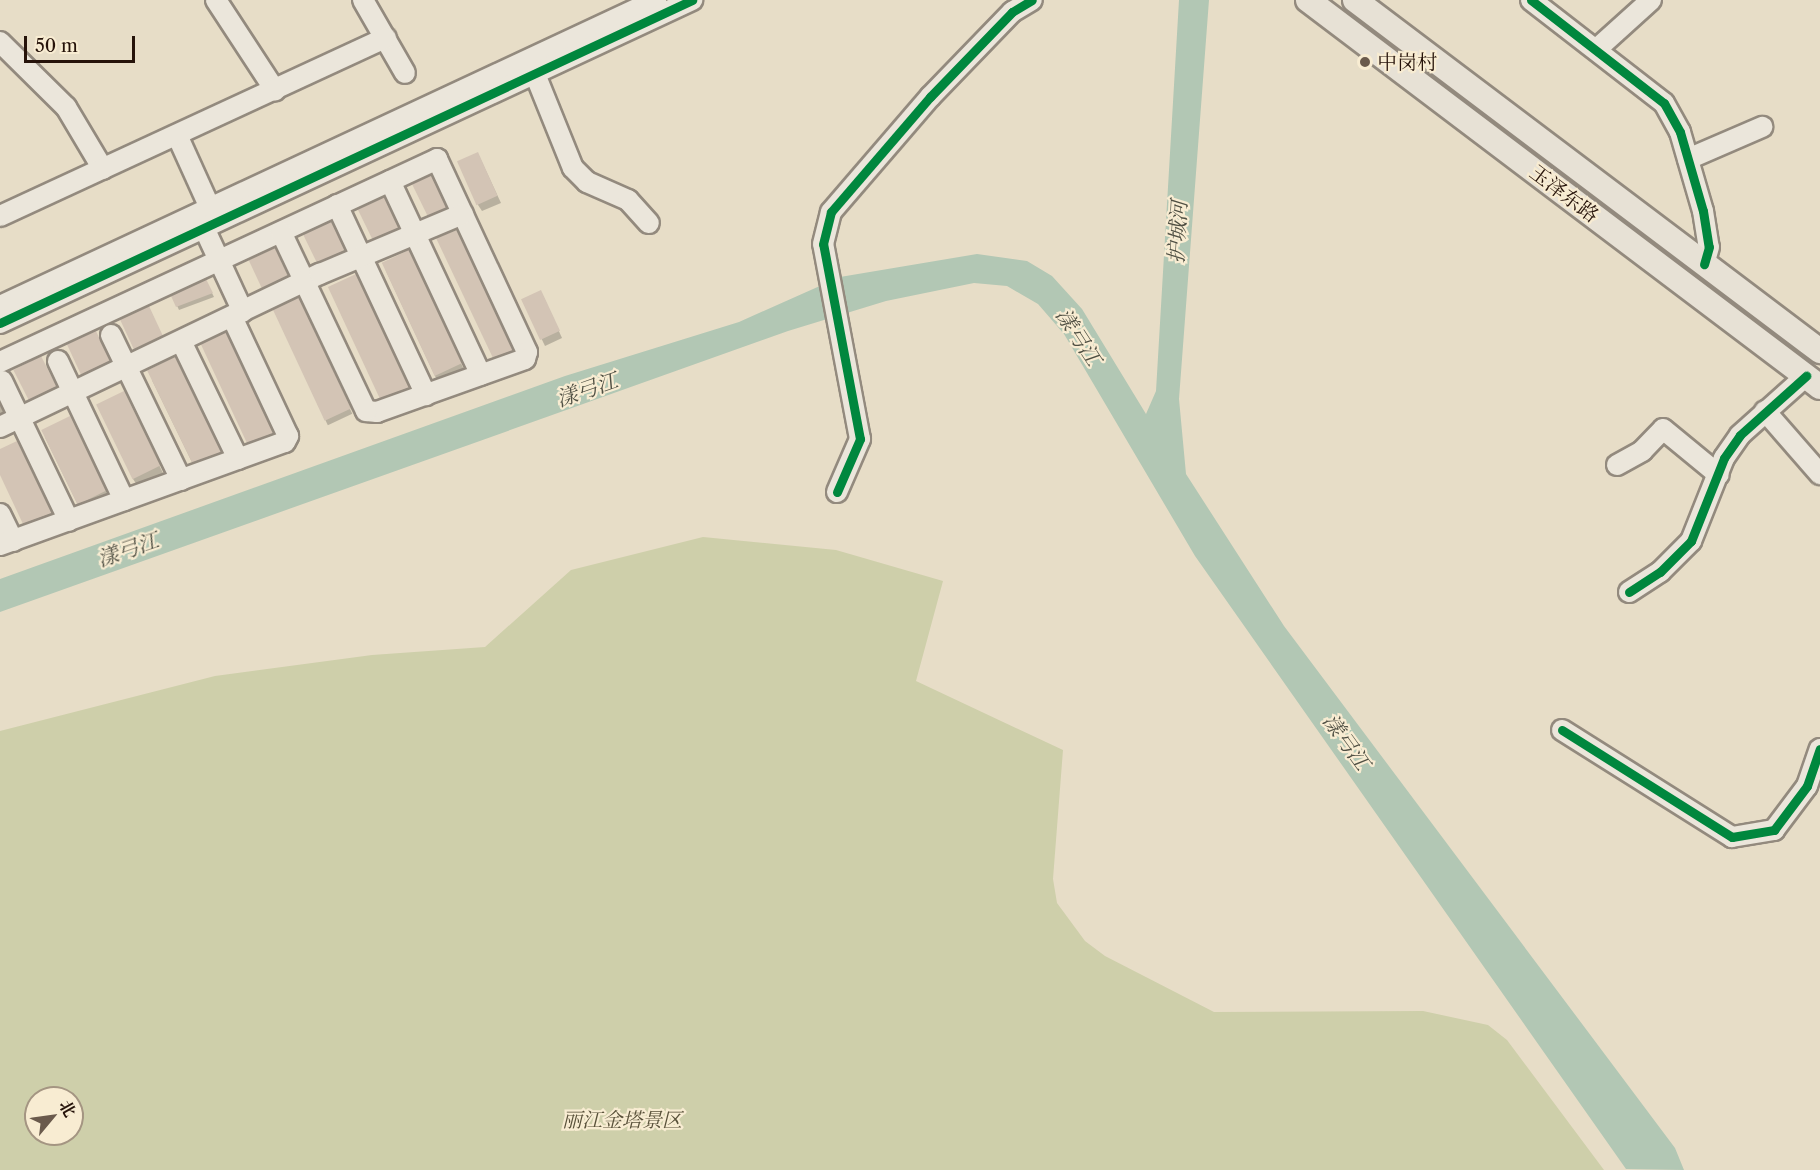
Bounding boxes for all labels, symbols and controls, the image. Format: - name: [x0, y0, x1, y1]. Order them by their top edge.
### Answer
- scale bar: [27, 24, 138, 62]
- text: 50 m: [35, 35, 78, 57]
- place label: 中岗村: [1377, 50, 1437, 74]
- marker: 中岗村: [1358, 55, 1372, 69]
- street label: 玉泽东路: [1525, 160, 1603, 228]
- water label: 护城河: [1164, 200, 1192, 264]
- water label: 漾弓江: [1050, 304, 1106, 370]
- water label: 漾弓江: [553, 368, 621, 412]
- water label: 漾弓江: [94, 528, 162, 572]
- water label: 漾弓江: [1317, 709, 1375, 775]
- north arrow: [24, 1086, 84, 1146]
- text: 北: [55, 1096, 81, 1120]
- park label: 丽江金塔景区: [562, 1108, 682, 1132]

